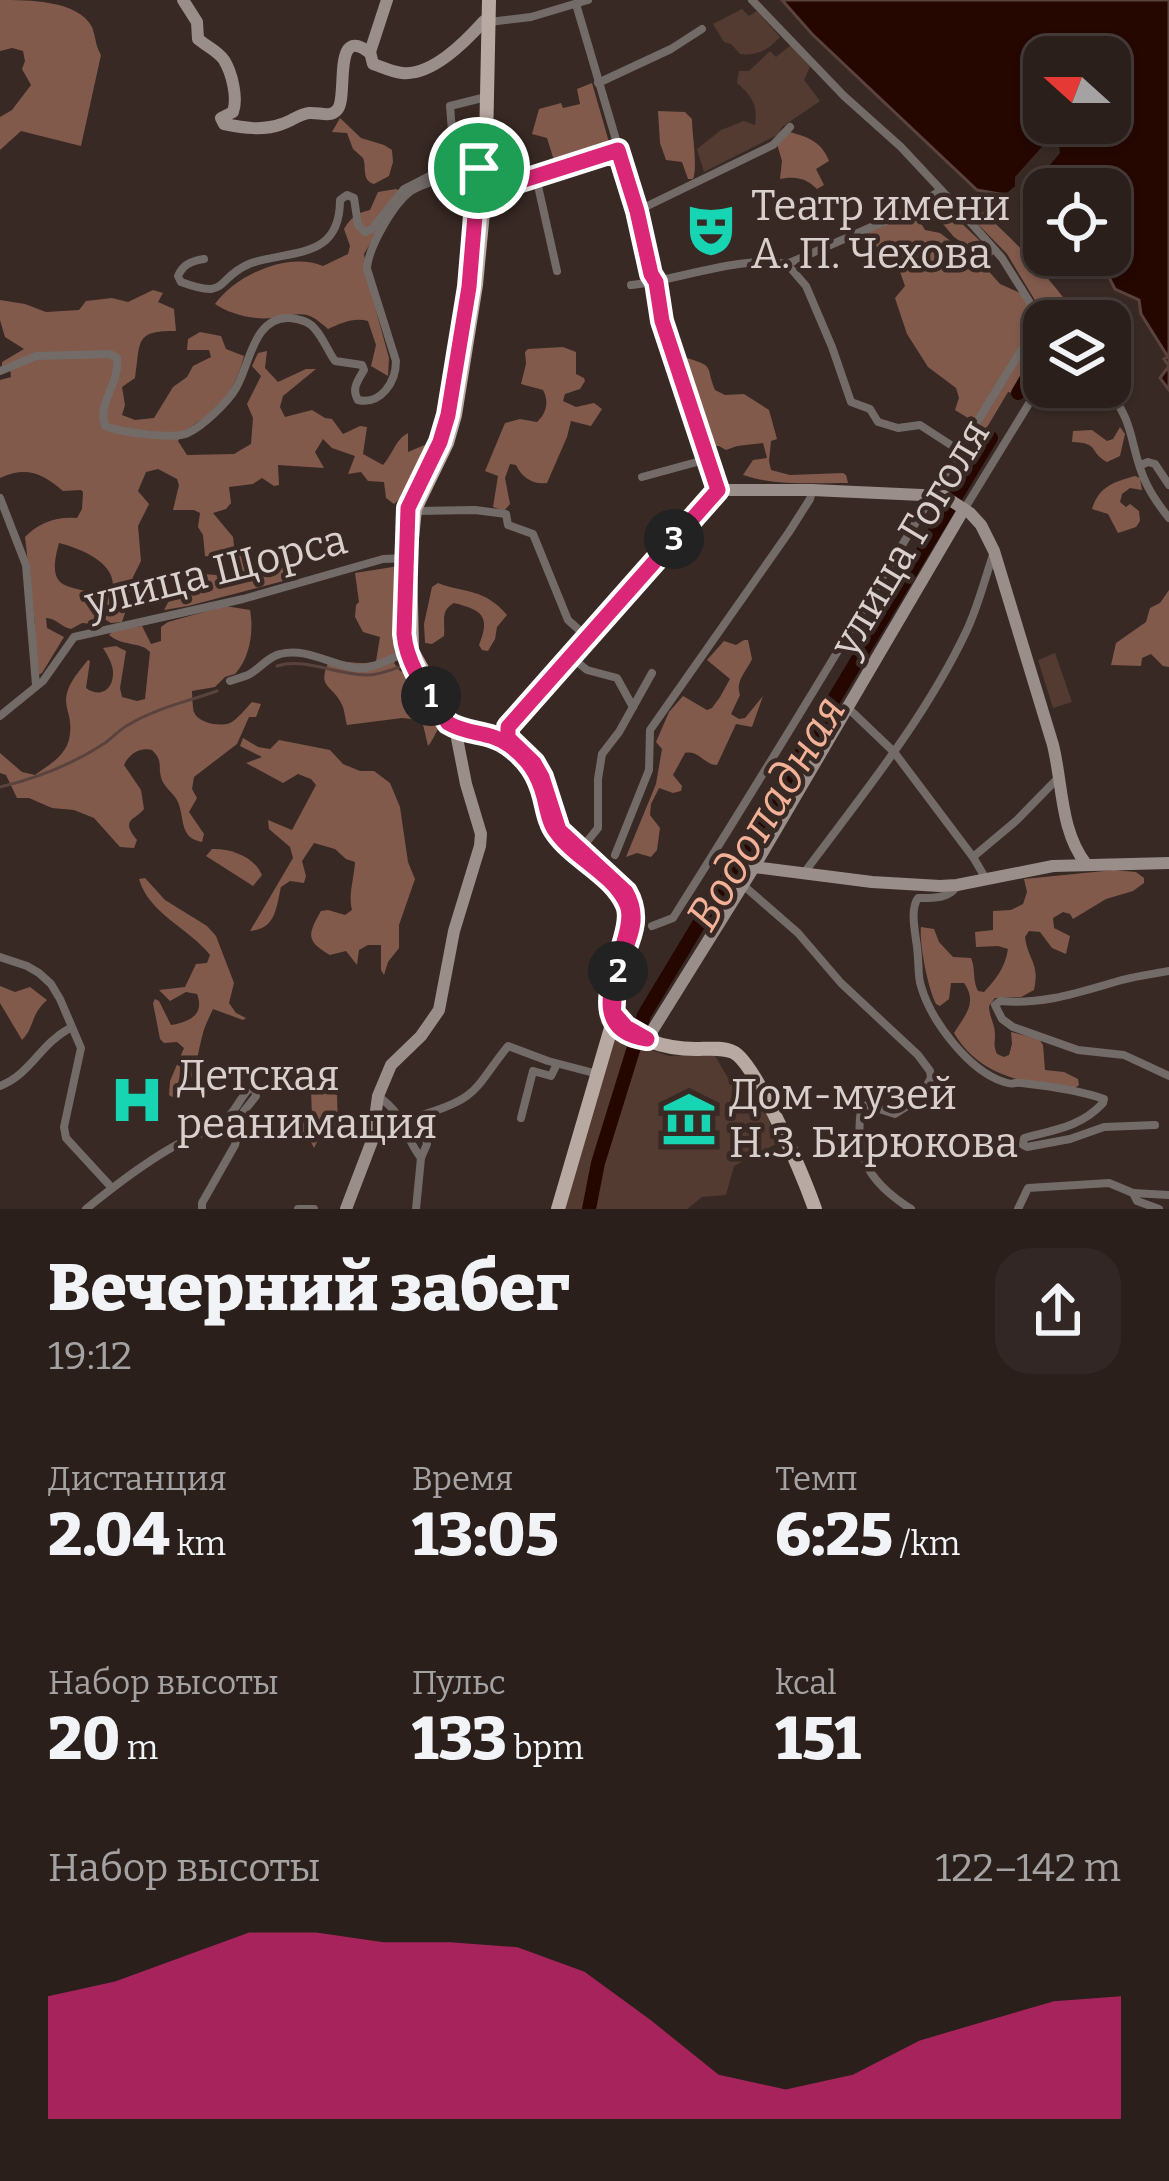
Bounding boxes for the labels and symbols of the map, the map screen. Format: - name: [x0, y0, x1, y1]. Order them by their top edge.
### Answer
- north arrow: [1023, 36, 1131, 144]
- pin: [428, 117, 530, 219]
- place label: Театр имени А. П. Чехова: [751, 181, 1010, 279]
- theatre icon: Театр имени А. П. Чехова: [682, 201, 740, 259]
- street label: улица Гоголя: [819, 411, 1000, 666]
- pin: 3: [644, 509, 704, 569]
- street label: улица Щорса: [79, 514, 352, 628]
- pin: 1: [401, 666, 461, 726]
- water label: Водопадная: [675, 686, 857, 940]
- pin: 2: [588, 941, 648, 1001]
- place label: Детская реанимация: [177, 1051, 437, 1149]
- place label: Дом-музей Н.З. Бирюкова: [729, 1070, 1018, 1168]
- hospital icon: Детская реанимация: [108, 1071, 166, 1129]
- museum icon: Дом-музей Н.З. Бирюкова: [660, 1090, 718, 1148]

